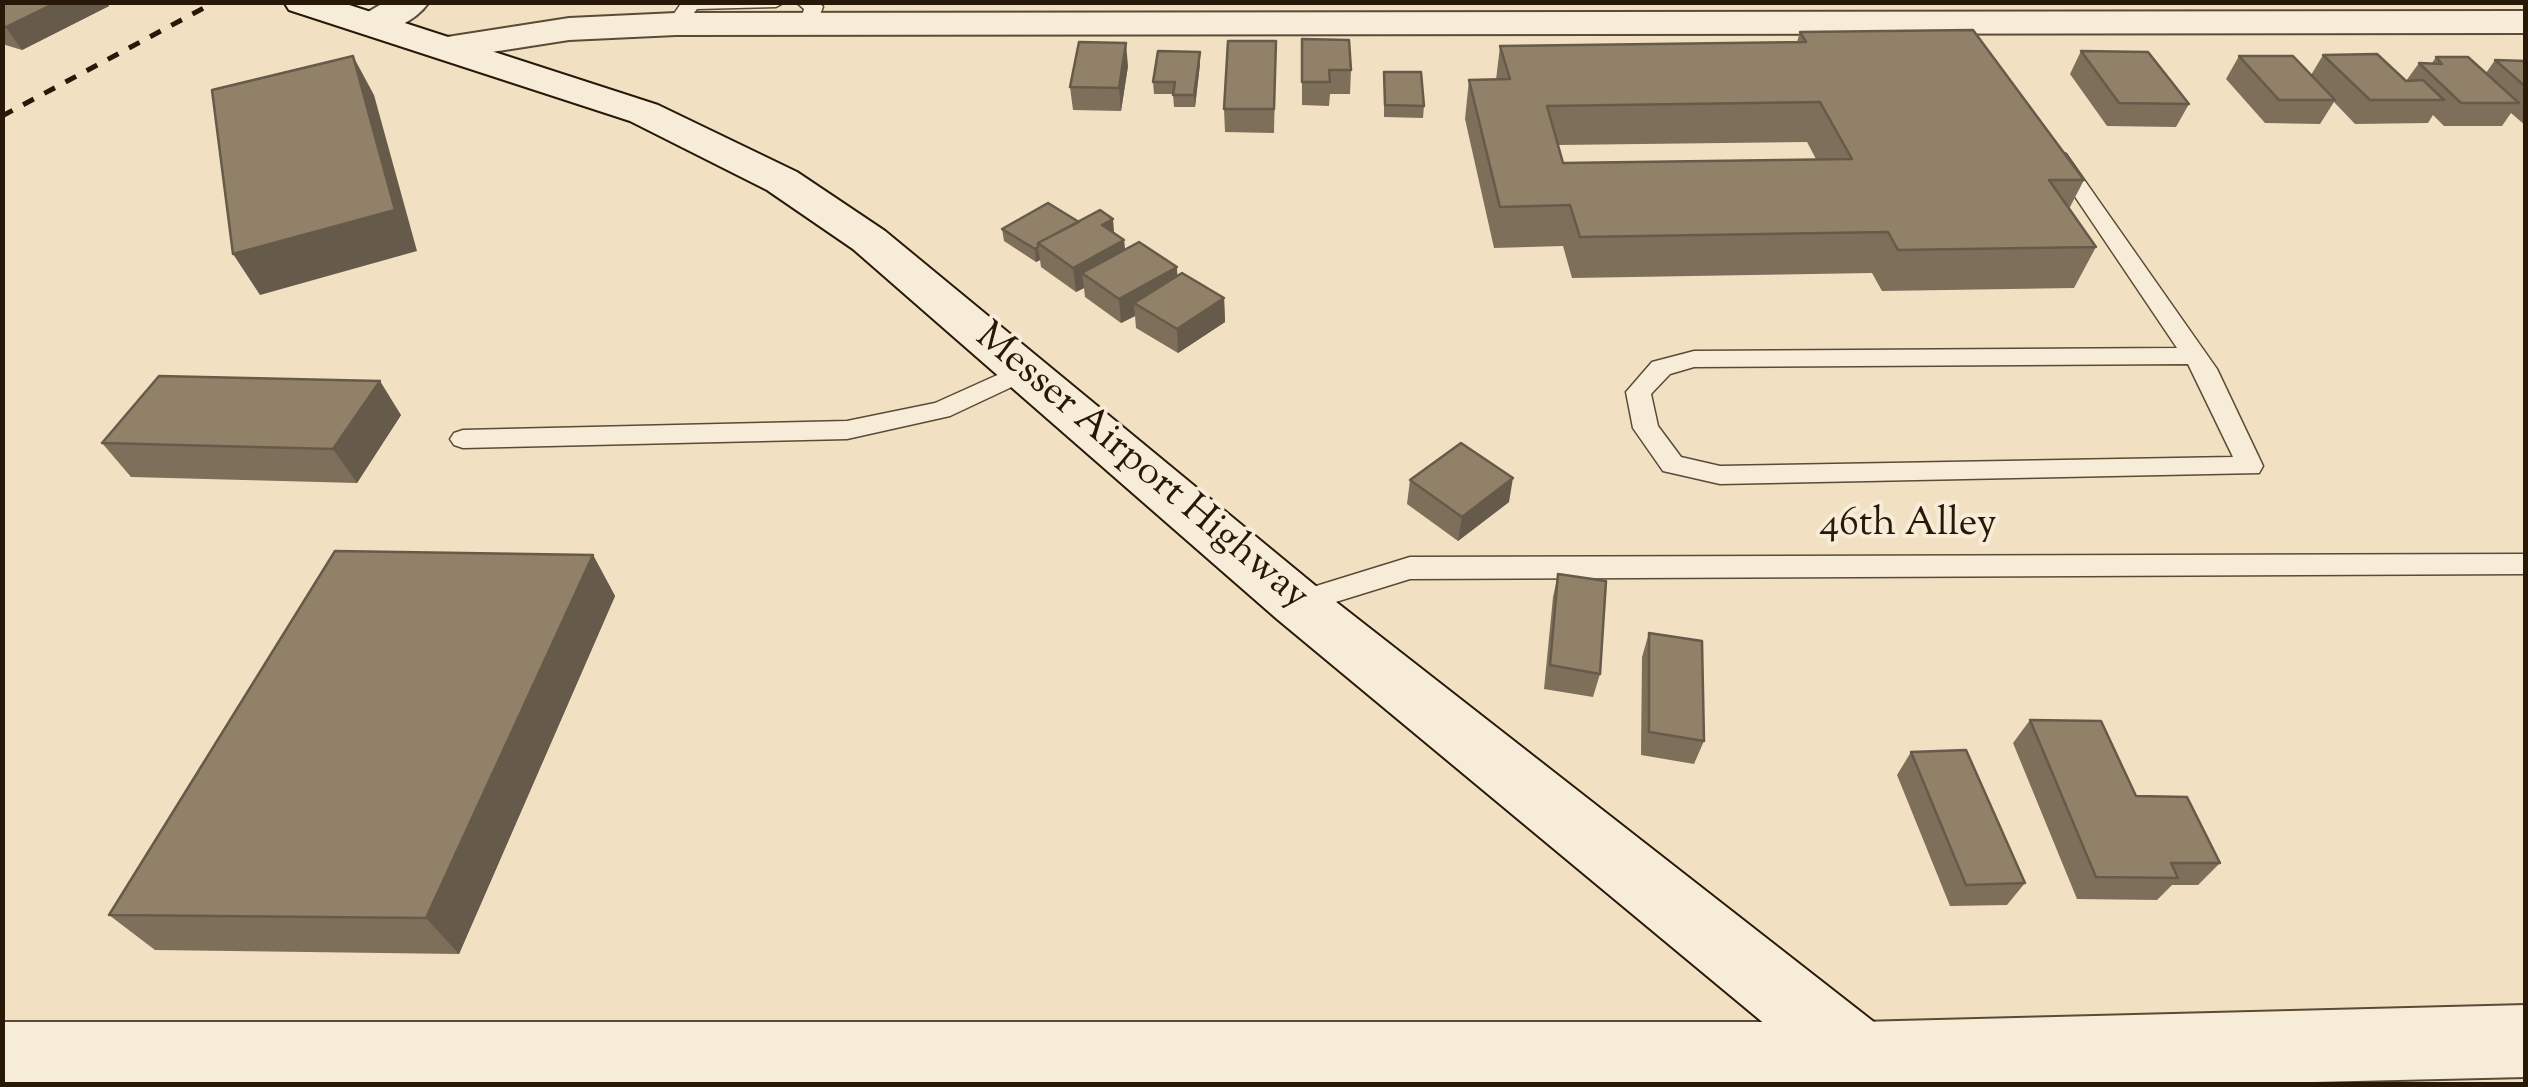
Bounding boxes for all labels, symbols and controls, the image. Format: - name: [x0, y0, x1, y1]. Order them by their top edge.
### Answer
- street label: Messer Airport Highway: [963, 315, 1317, 623]
- street label: 46th Alley: [1819, 503, 1997, 551]

